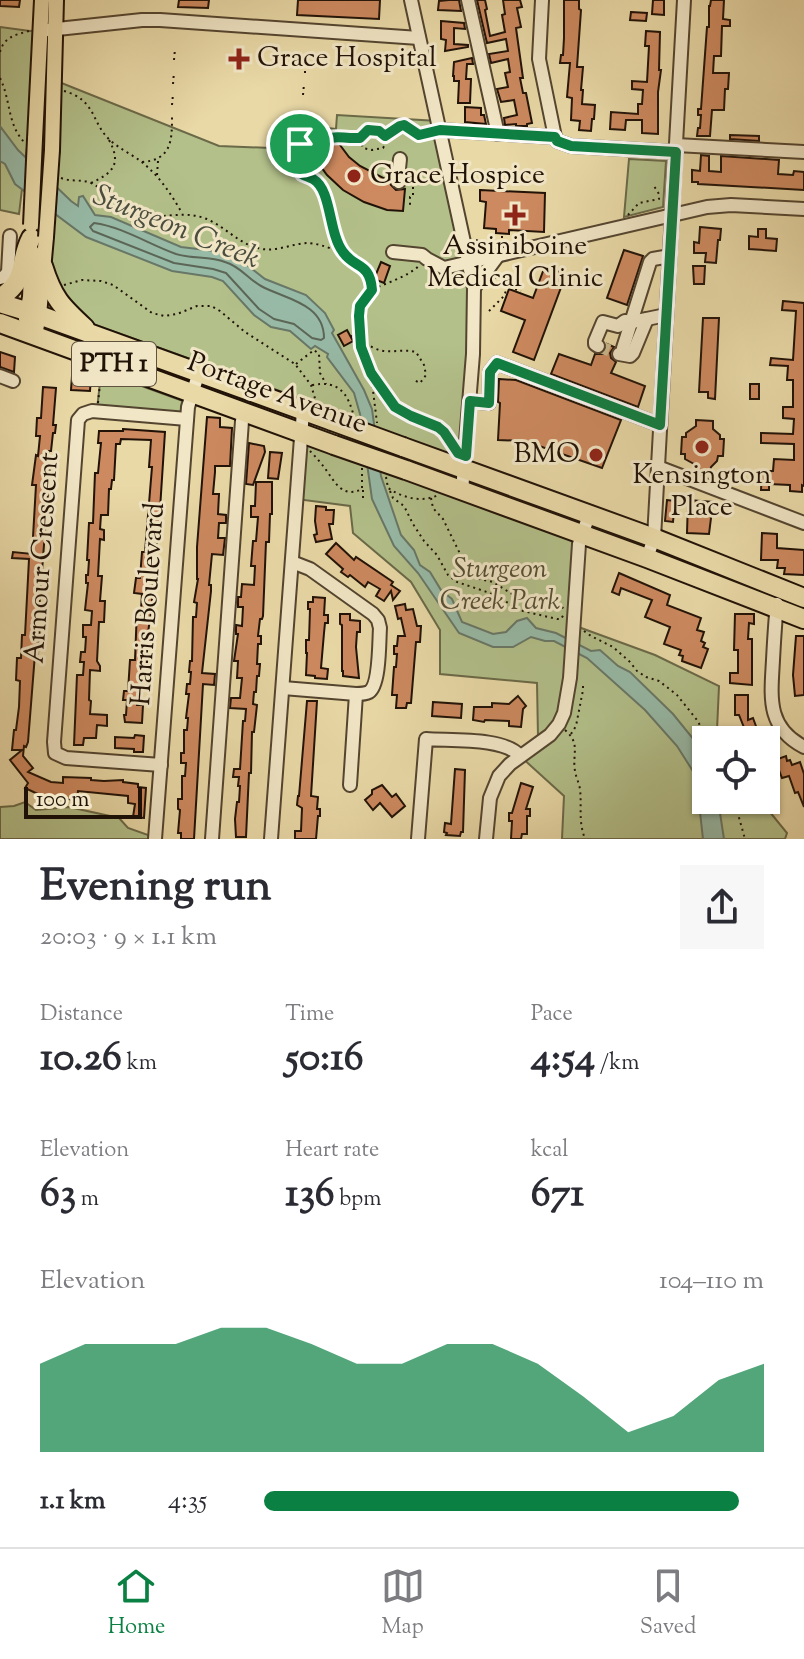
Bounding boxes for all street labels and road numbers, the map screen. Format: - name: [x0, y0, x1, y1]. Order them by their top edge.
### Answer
- road number: PTH 1: [72, 342, 156, 386]
- street label: Portage Avenue: [182, 343, 372, 445]
- street label: Armour Crescent: [16, 451, 70, 665]
- street label: Harris Boulevard: [122, 501, 176, 707]

